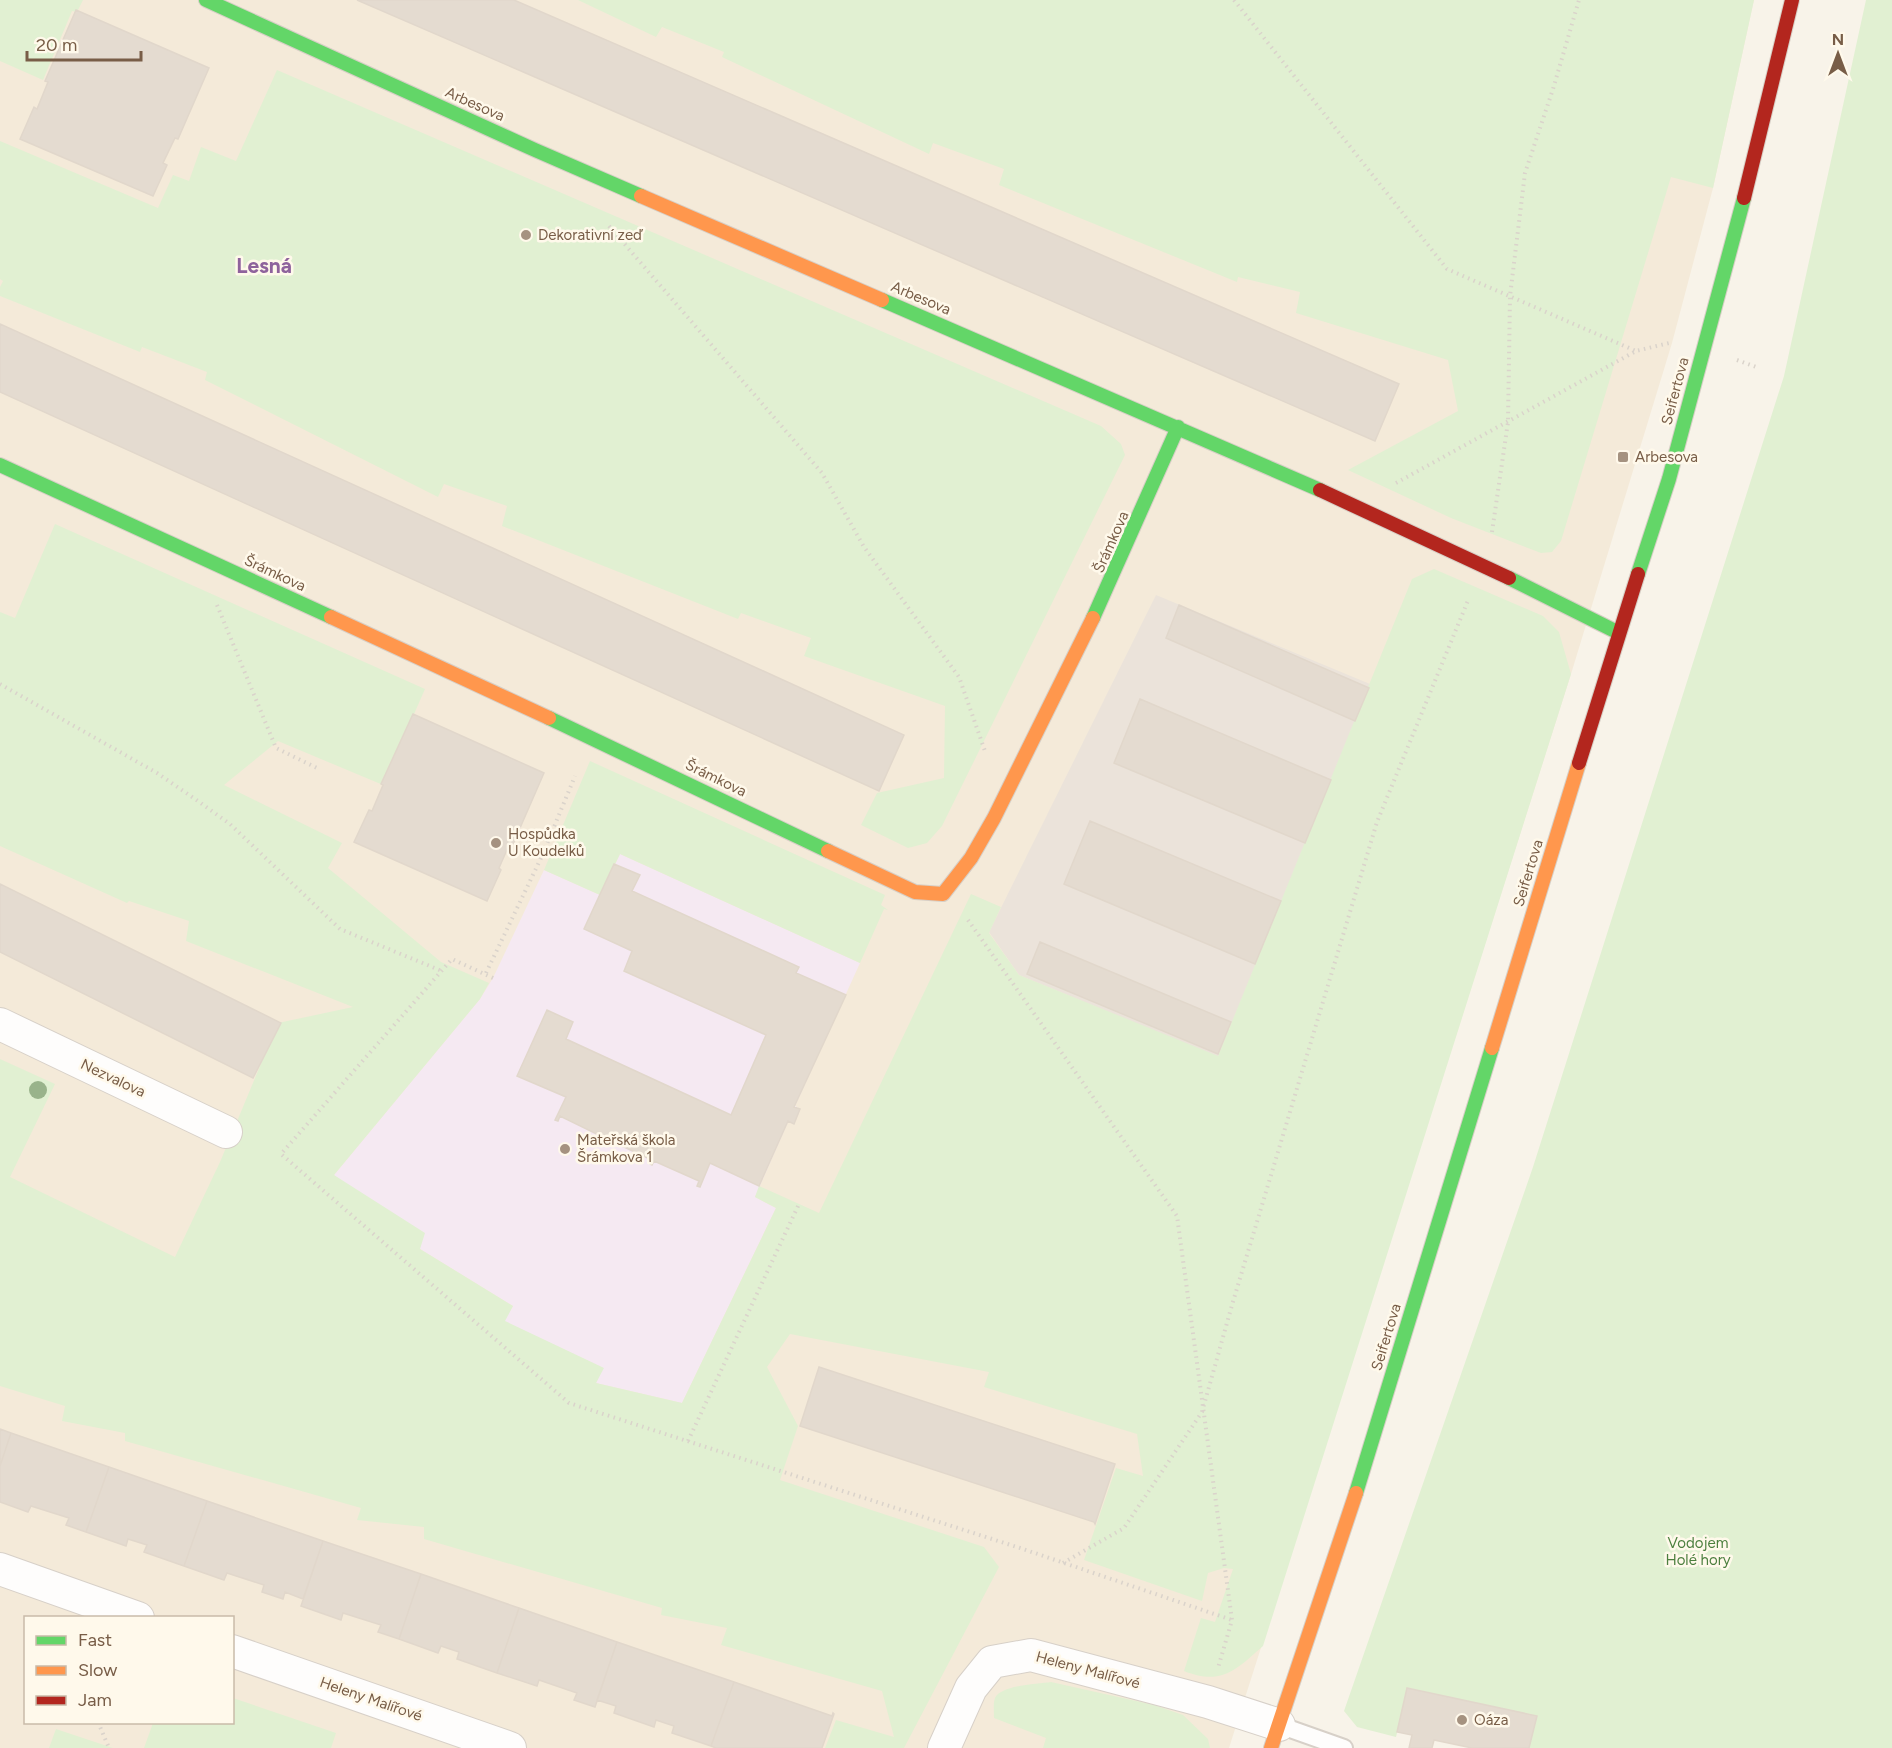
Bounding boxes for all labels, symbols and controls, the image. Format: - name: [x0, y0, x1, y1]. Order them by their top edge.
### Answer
- scale bar: [27, 24, 141, 62]
- north arrow: [1808, 24, 1868, 84]
- text: N: [1832, 30, 1844, 49]
- text: 20 m: [36, 34, 77, 56]
- street label: Arbesova: [443, 83, 507, 125]
- place label: Dekorativní zeď: [538, 226, 644, 244]
- marker: Dekorativní zeď: [519, 228, 533, 242]
- district label: Lesná: [236, 253, 292, 278]
- street label: Arbesova: [888, 277, 954, 319]
- street label: Seifertova: [1657, 355, 1693, 427]
- place label: Arbesova: [1635, 448, 1698, 466]
- marker: Arbesova: [1616, 450, 1630, 464]
- street label: Šrámkova: [1089, 508, 1133, 576]
- street label: Šrámkova: [241, 551, 309, 595]
- street label: Šrámkova: [683, 756, 749, 800]
- place label: Hospůdka U Koudelků: [508, 825, 584, 860]
- marker: Hospůdka U Koudelků: [489, 836, 503, 850]
- street label: Seifertova: [1509, 837, 1547, 909]
- street label: Nezvalova: [78, 1055, 148, 1101]
- place label: Mateřská škola Šrámkova 1: [577, 1131, 676, 1166]
- marker: Mateřská škola Šrámkova 1: [558, 1142, 572, 1156]
- street label: Seifertova: [1367, 1301, 1405, 1373]
- park label: Vodojem Holé hory: [1665, 1534, 1731, 1569]
- legend: [24, 1616, 234, 1724]
- text: Fast: [78, 1629, 112, 1651]
- street label: Heleny Malířové: [1034, 1647, 1142, 1693]
- text: Slow: [78, 1659, 117, 1681]
- street label: Heleny Malířové: [317, 1673, 425, 1725]
- text: Jam: [78, 1689, 112, 1711]
- place label: Oáza: [1474, 1711, 1508, 1729]
- marker: Oáza: [1455, 1713, 1469, 1727]

